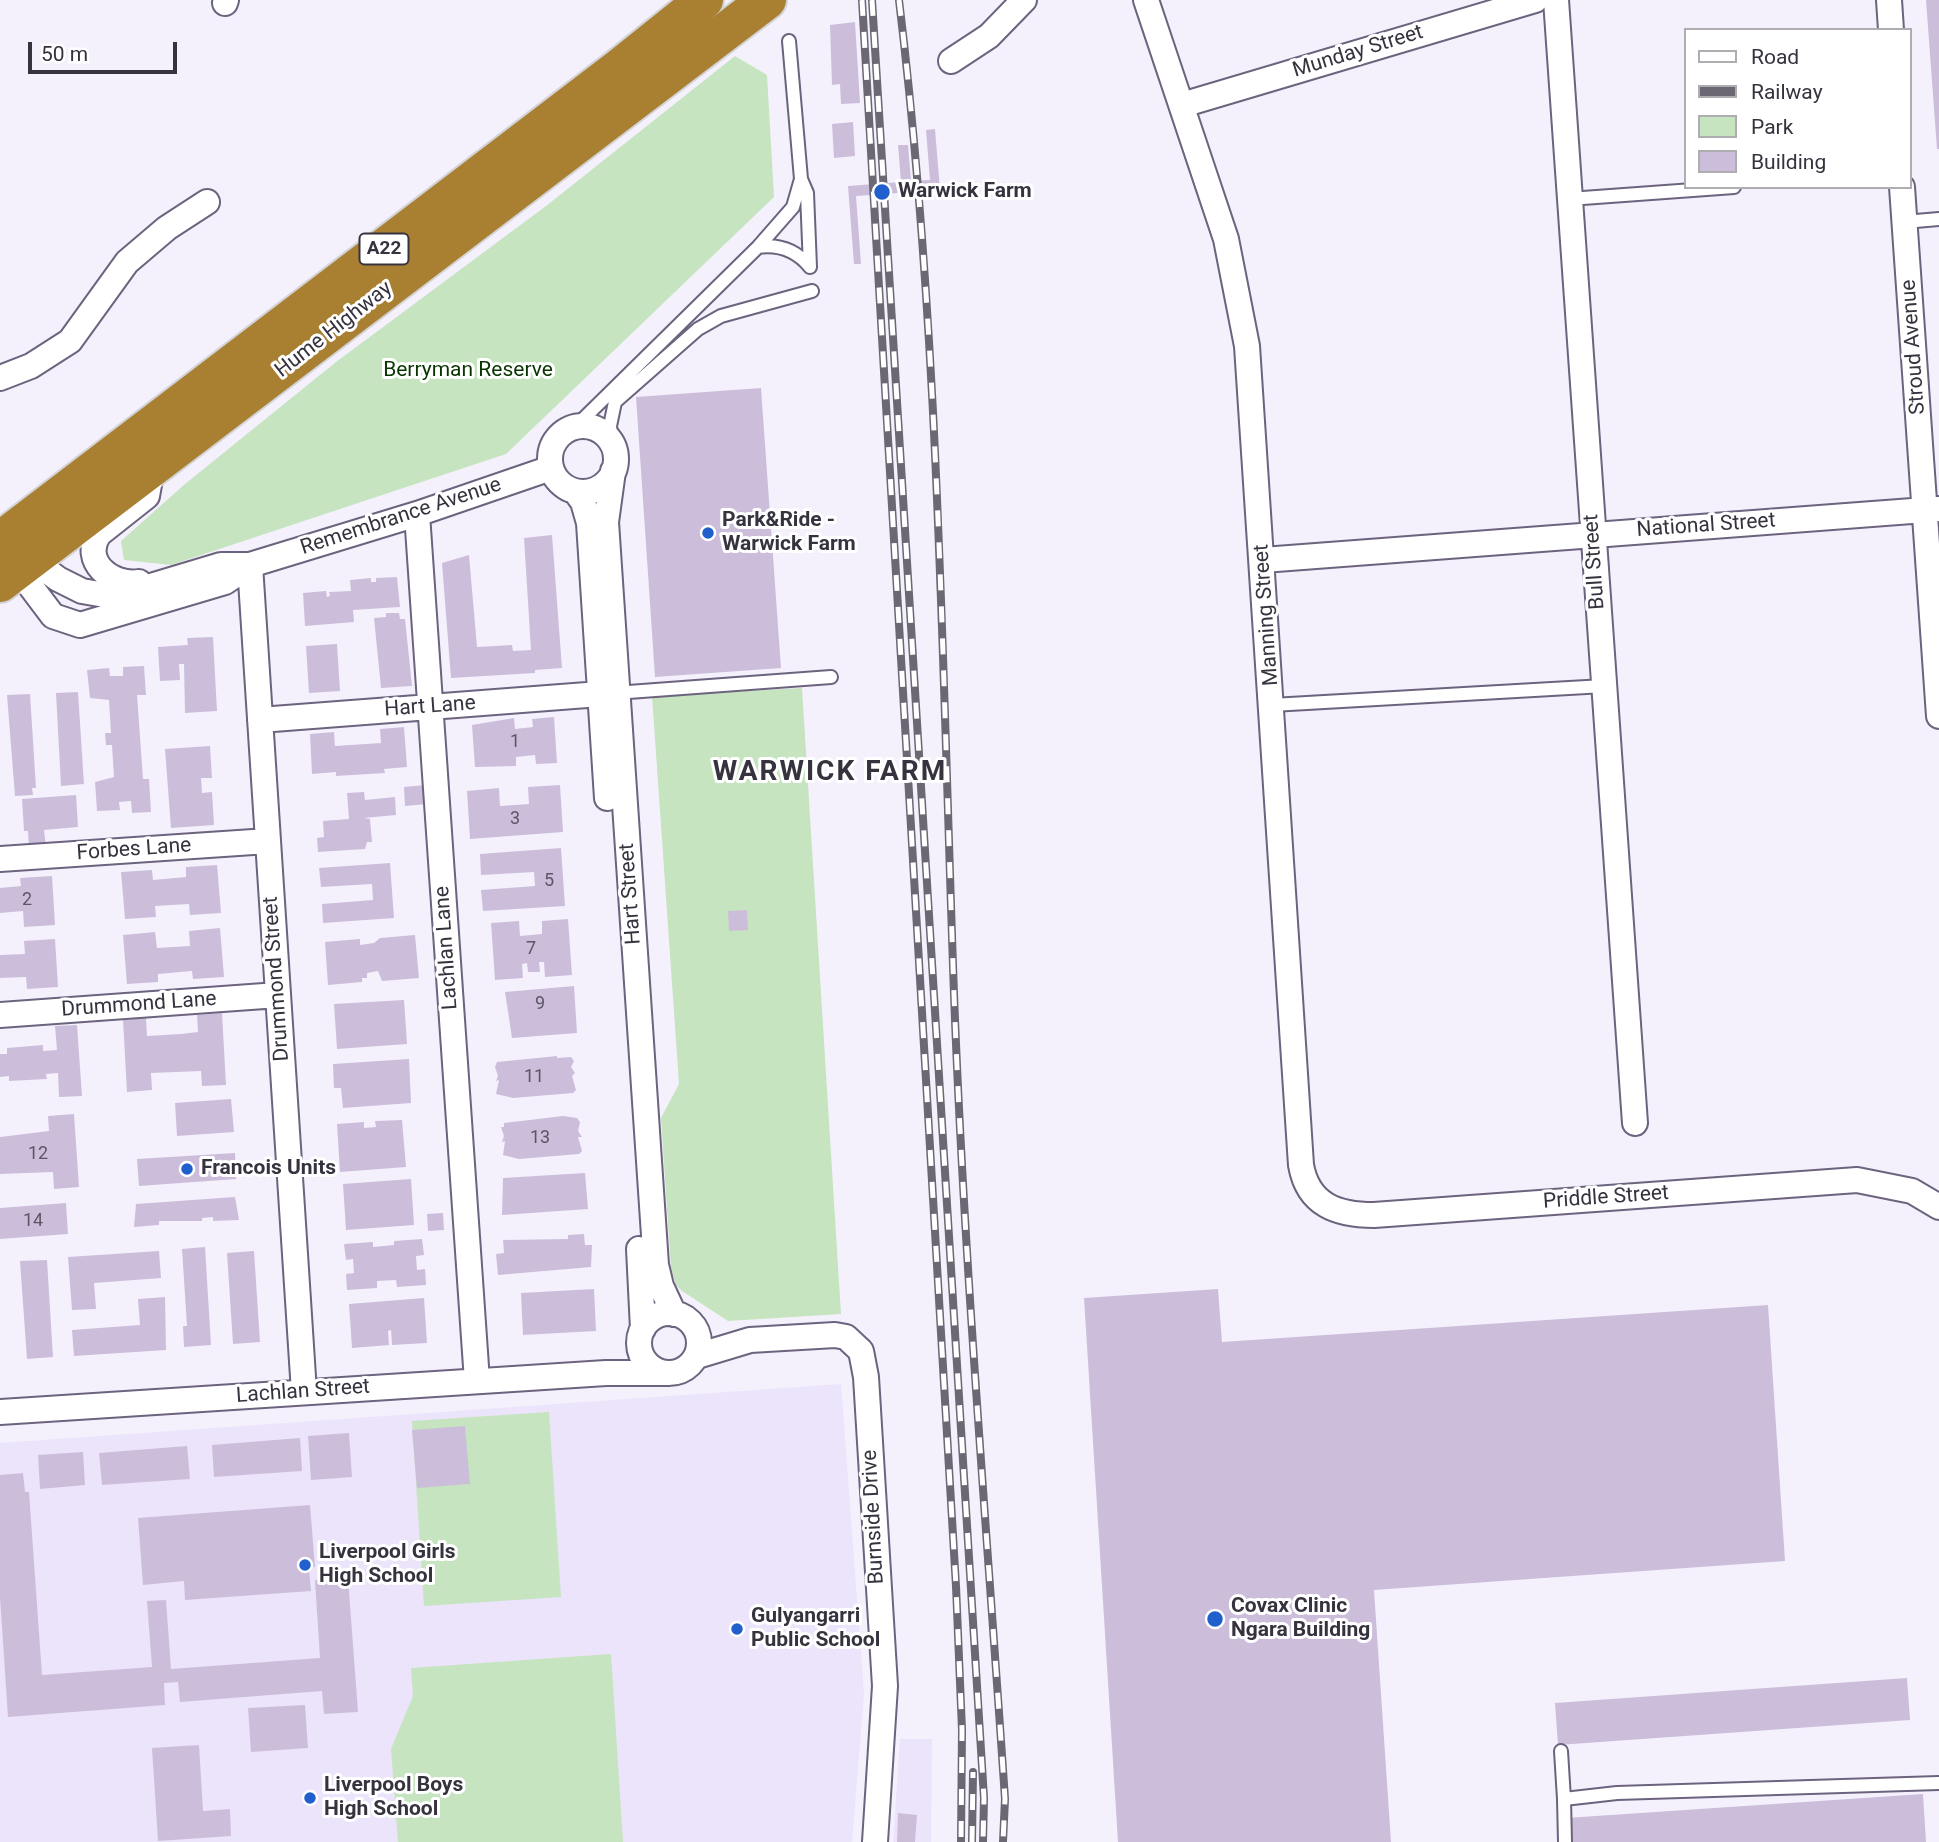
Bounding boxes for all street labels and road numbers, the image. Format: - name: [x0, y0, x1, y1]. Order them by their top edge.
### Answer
- street label: Munday Street: [1290, 20, 1426, 84]
- road number: A22: [360, 233, 408, 264]
- street label: Hume Highway: [270, 276, 398, 384]
- street label: Stroud Avenue: [1897, 279, 1931, 415]
- street label: Remembrance Avenue: [297, 473, 505, 561]
- street label: National Street: [1636, 509, 1776, 543]
- street label: Bull Street: [1579, 513, 1611, 611]
- street label: Manning Street: [1249, 543, 1285, 687]
- street label: Hart Lane: [383, 691, 477, 723]
- street label: Forbes Lane: [76, 833, 192, 867]
- street label: Hart Street: [615, 842, 647, 946]
- street label: Lachlan Lane: [430, 885, 464, 1011]
- street label: Drummond Street: [259, 896, 295, 1062]
- street label: Drummond Lane: [61, 987, 217, 1023]
- street label: Priddle Street: [1542, 1181, 1670, 1215]
- street label: Lachlan Street: [235, 1375, 371, 1409]
- street label: Burnside Drive: [858, 1449, 890, 1585]

